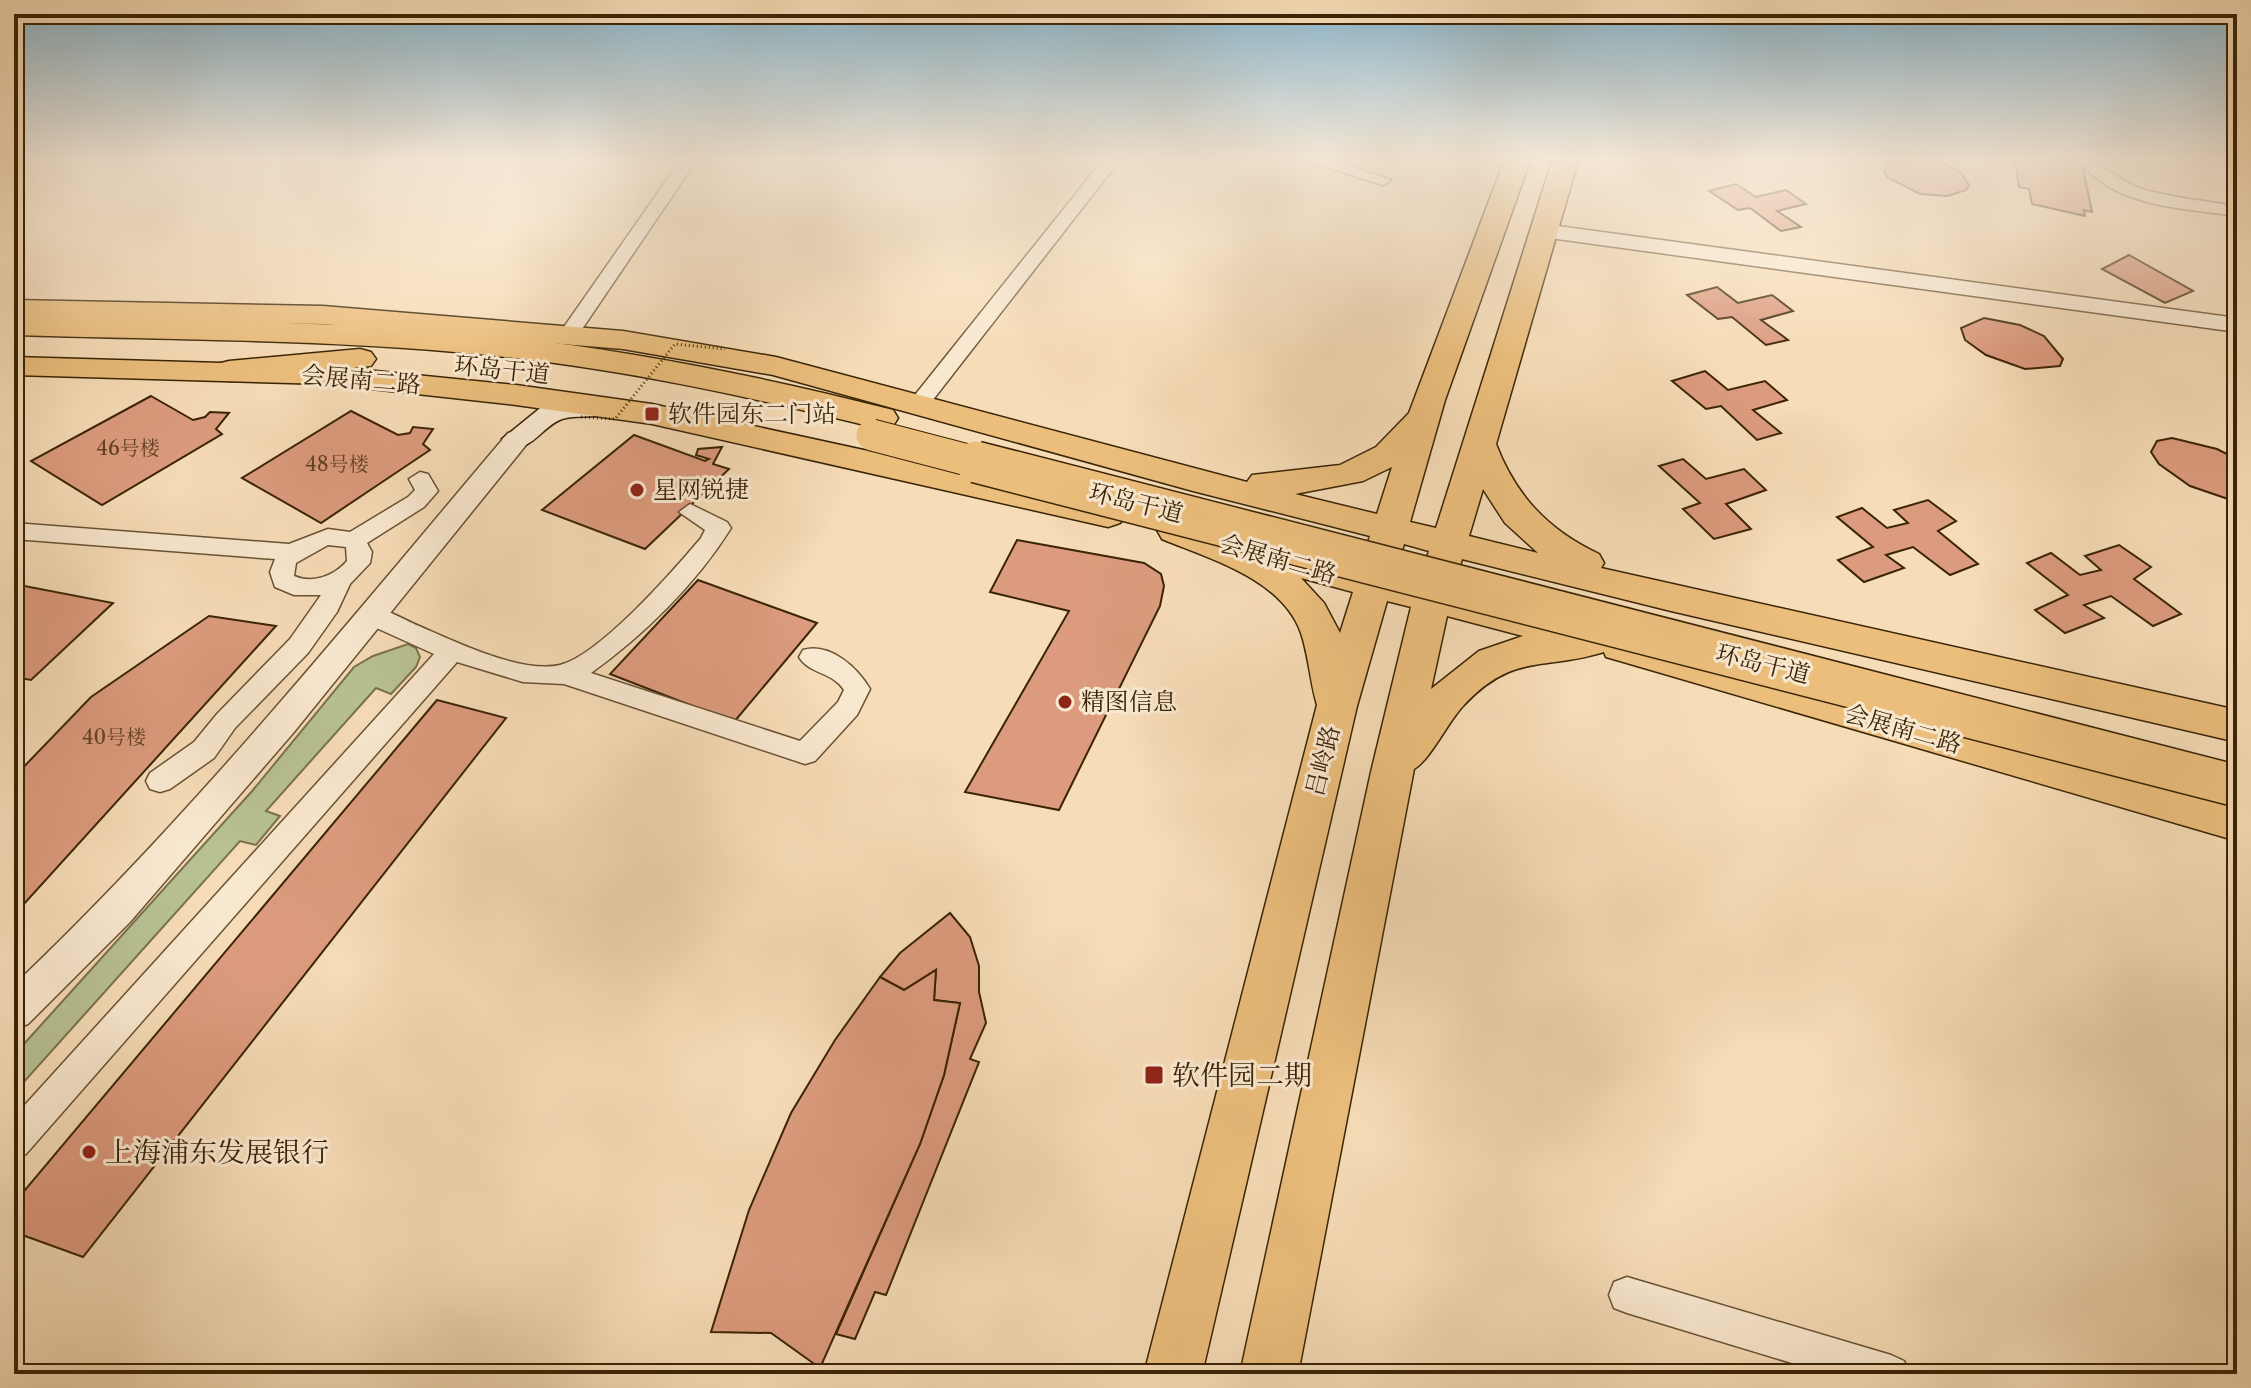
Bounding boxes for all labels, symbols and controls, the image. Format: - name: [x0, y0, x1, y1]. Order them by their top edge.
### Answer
- street label: 环岛干道: [453, 350, 551, 389]
- street label: 会展南二路: [300, 360, 422, 399]
- place label: 软件园东二门站: [668, 399, 836, 428]
- marker: 软件园东二门站: [643, 405, 661, 423]
- house number: 46号楼: [96, 436, 160, 460]
- house number: 48号楼: [305, 452, 369, 476]
- place label: 星网锐捷: [653, 475, 749, 504]
- street label: 环岛干道: [1086, 477, 1186, 528]
- marker: 星网锐捷: [628, 481, 646, 499]
- street label: 会展南二路: [1216, 528, 1340, 589]
- street label: 环岛干道: [1713, 638, 1813, 689]
- place label: 精图信息: [1081, 687, 1177, 716]
- marker: 精图信息: [1056, 693, 1074, 711]
- street label: 会展南二路: [1841, 698, 1965, 759]
- street label: 吕岭路: [1300, 722, 1345, 799]
- house number: 40号楼: [82, 725, 146, 749]
- place label: 软件园二期: [1172, 1058, 1312, 1092]
- marker: 软件园二期: [1143, 1064, 1165, 1086]
- place label: 上海浦东发展银行: [105, 1135, 329, 1169]
- marker: 上海浦东发展银行: [80, 1143, 98, 1161]

